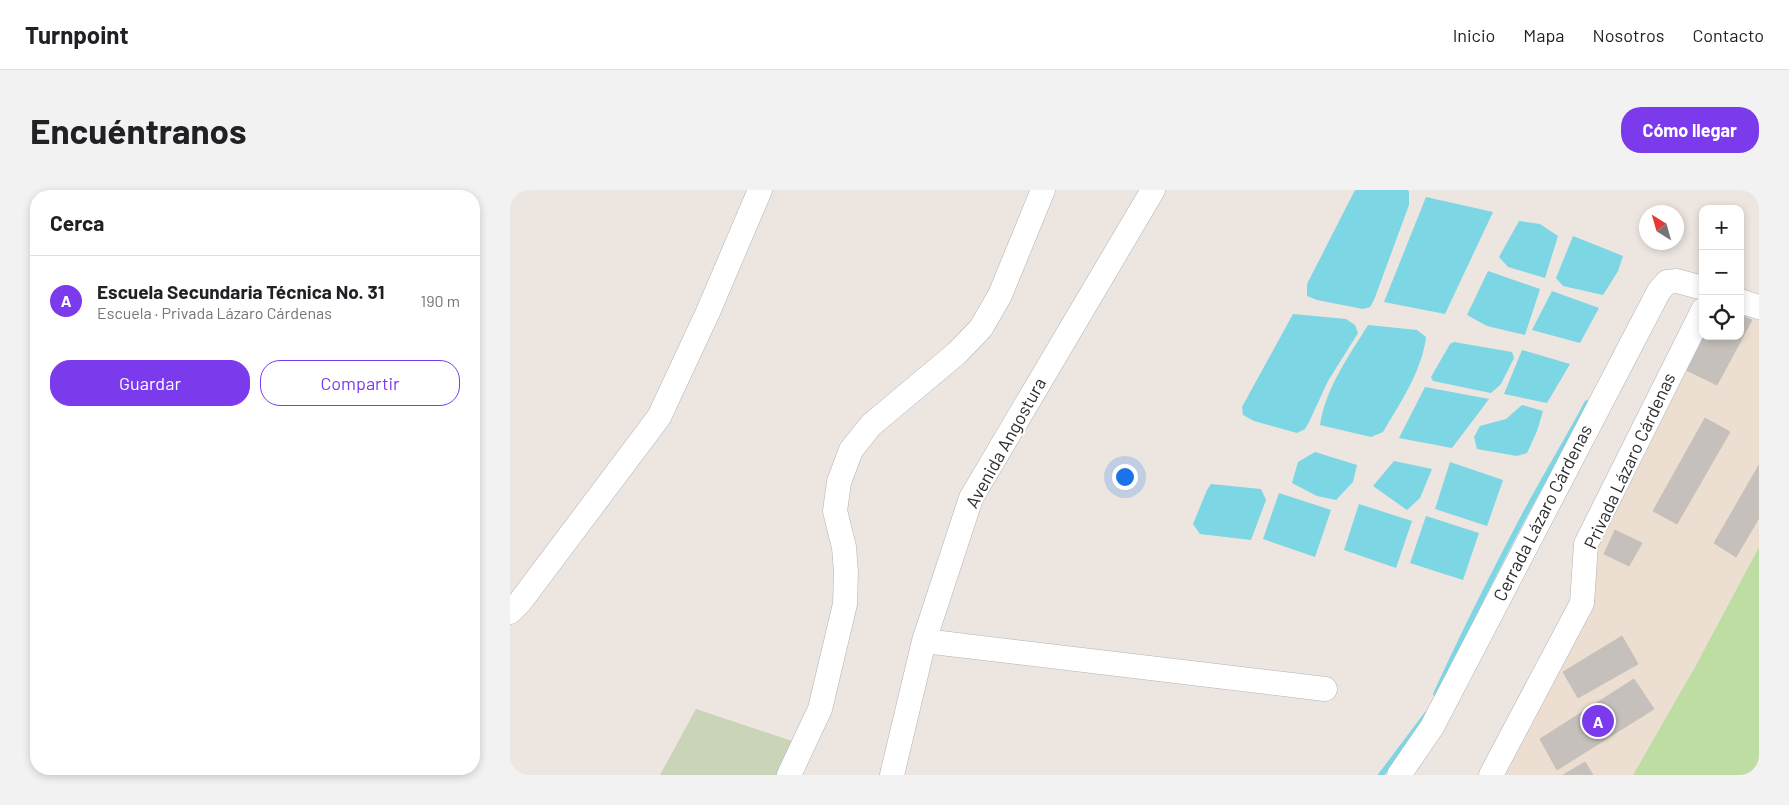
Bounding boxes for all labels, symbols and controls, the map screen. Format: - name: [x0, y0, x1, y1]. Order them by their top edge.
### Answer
- text: Turnpoint: [25, 20, 129, 49]
- text: Inicio: [1453, 24, 1495, 46]
- text: Mapa: [1523, 24, 1565, 46]
- text: Nosotros: [1593, 24, 1664, 46]
- text: Contacto: [1692, 24, 1764, 46]
- button: Cómo llegar: [1621, 107, 1759, 153]
- text: Encuéntranos: [30, 109, 247, 151]
- north arrow: [1639, 205, 1684, 250]
- map controls: [1699, 205, 1744, 340]
- button: +: [1699, 205, 1744, 250]
- text: Cerca: [50, 210, 104, 235]
- button: −: [1699, 250, 1744, 295]
- text: Escuela Secundaria Técnica No. 31: [97, 280, 384, 303]
- text: A: [61, 291, 71, 310]
- text: 190 m: [421, 291, 460, 310]
- button: locate: [1699, 295, 1744, 340]
- text: Escuela · Privada Lázaro Cárdenas: [97, 303, 332, 322]
- button: Guardar: [50, 360, 250, 406]
- button: Compartir: [260, 360, 460, 406]
- street label: Privada Lázaro Cárdenas: [1579, 369, 1680, 552]
- street label: Avenida Angostura: [960, 373, 1050, 512]
- street label: Cerrada Lázaro Cárdenas: [1488, 421, 1596, 605]
- your location: [1112, 464, 1138, 490]
- pin: A: [1582, 702, 1614, 740]

